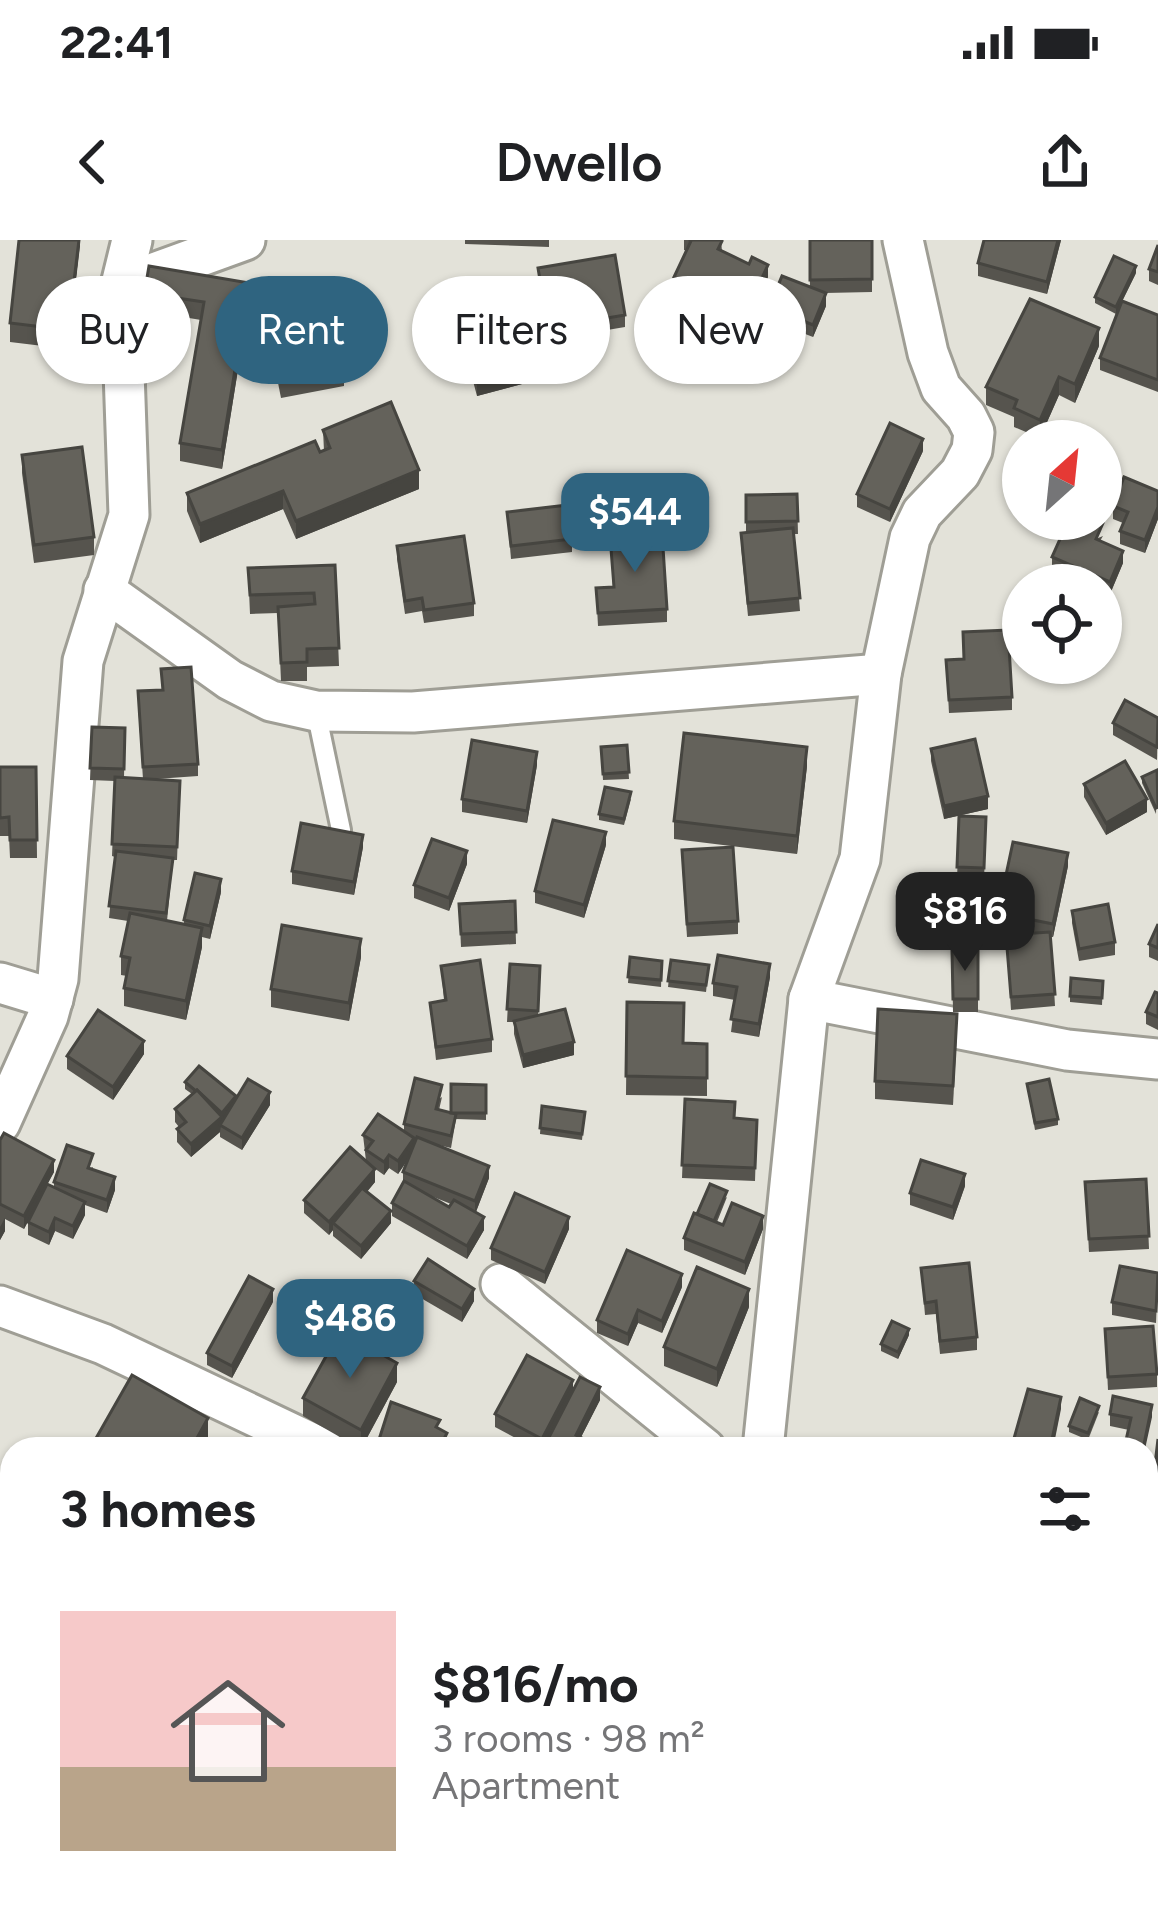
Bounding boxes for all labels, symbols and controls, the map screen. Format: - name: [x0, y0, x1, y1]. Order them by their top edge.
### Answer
- text: 22:41: [60, 15, 173, 69]
- icon: back: [60, 129, 126, 195]
- icon: share: [1032, 129, 1098, 195]
- text: Dwello: [495, 130, 663, 195]
- chip: Buy: [36, 276, 191, 384]
- chip: Rent: [215, 276, 388, 384]
- chip: Filters: [412, 276, 610, 384]
- chip: New: [634, 276, 806, 384]
- north arrow: [1002, 420, 1122, 540]
- map controls: [1002, 420, 1122, 684]
- pin: $544: [564, 473, 706, 575]
- text: $544: [588, 488, 682, 535]
- button: locate: [1002, 564, 1122, 684]
- pin: $816: [894, 872, 1036, 974]
- text: $816: [923, 887, 1007, 934]
- pin: $486: [279, 1279, 421, 1381]
- text: $486: [304, 1294, 396, 1341]
- icon: filters: [1032, 1476, 1098, 1542]
- text: 3 homes: [60, 1479, 256, 1540]
- text: $816/mo: [432, 1654, 639, 1715]
- icon: home: [156, 1659, 300, 1803]
- text: 3 rooms · 98 m²: [432, 1715, 705, 1762]
- text: Apartment: [432, 1762, 620, 1809]

